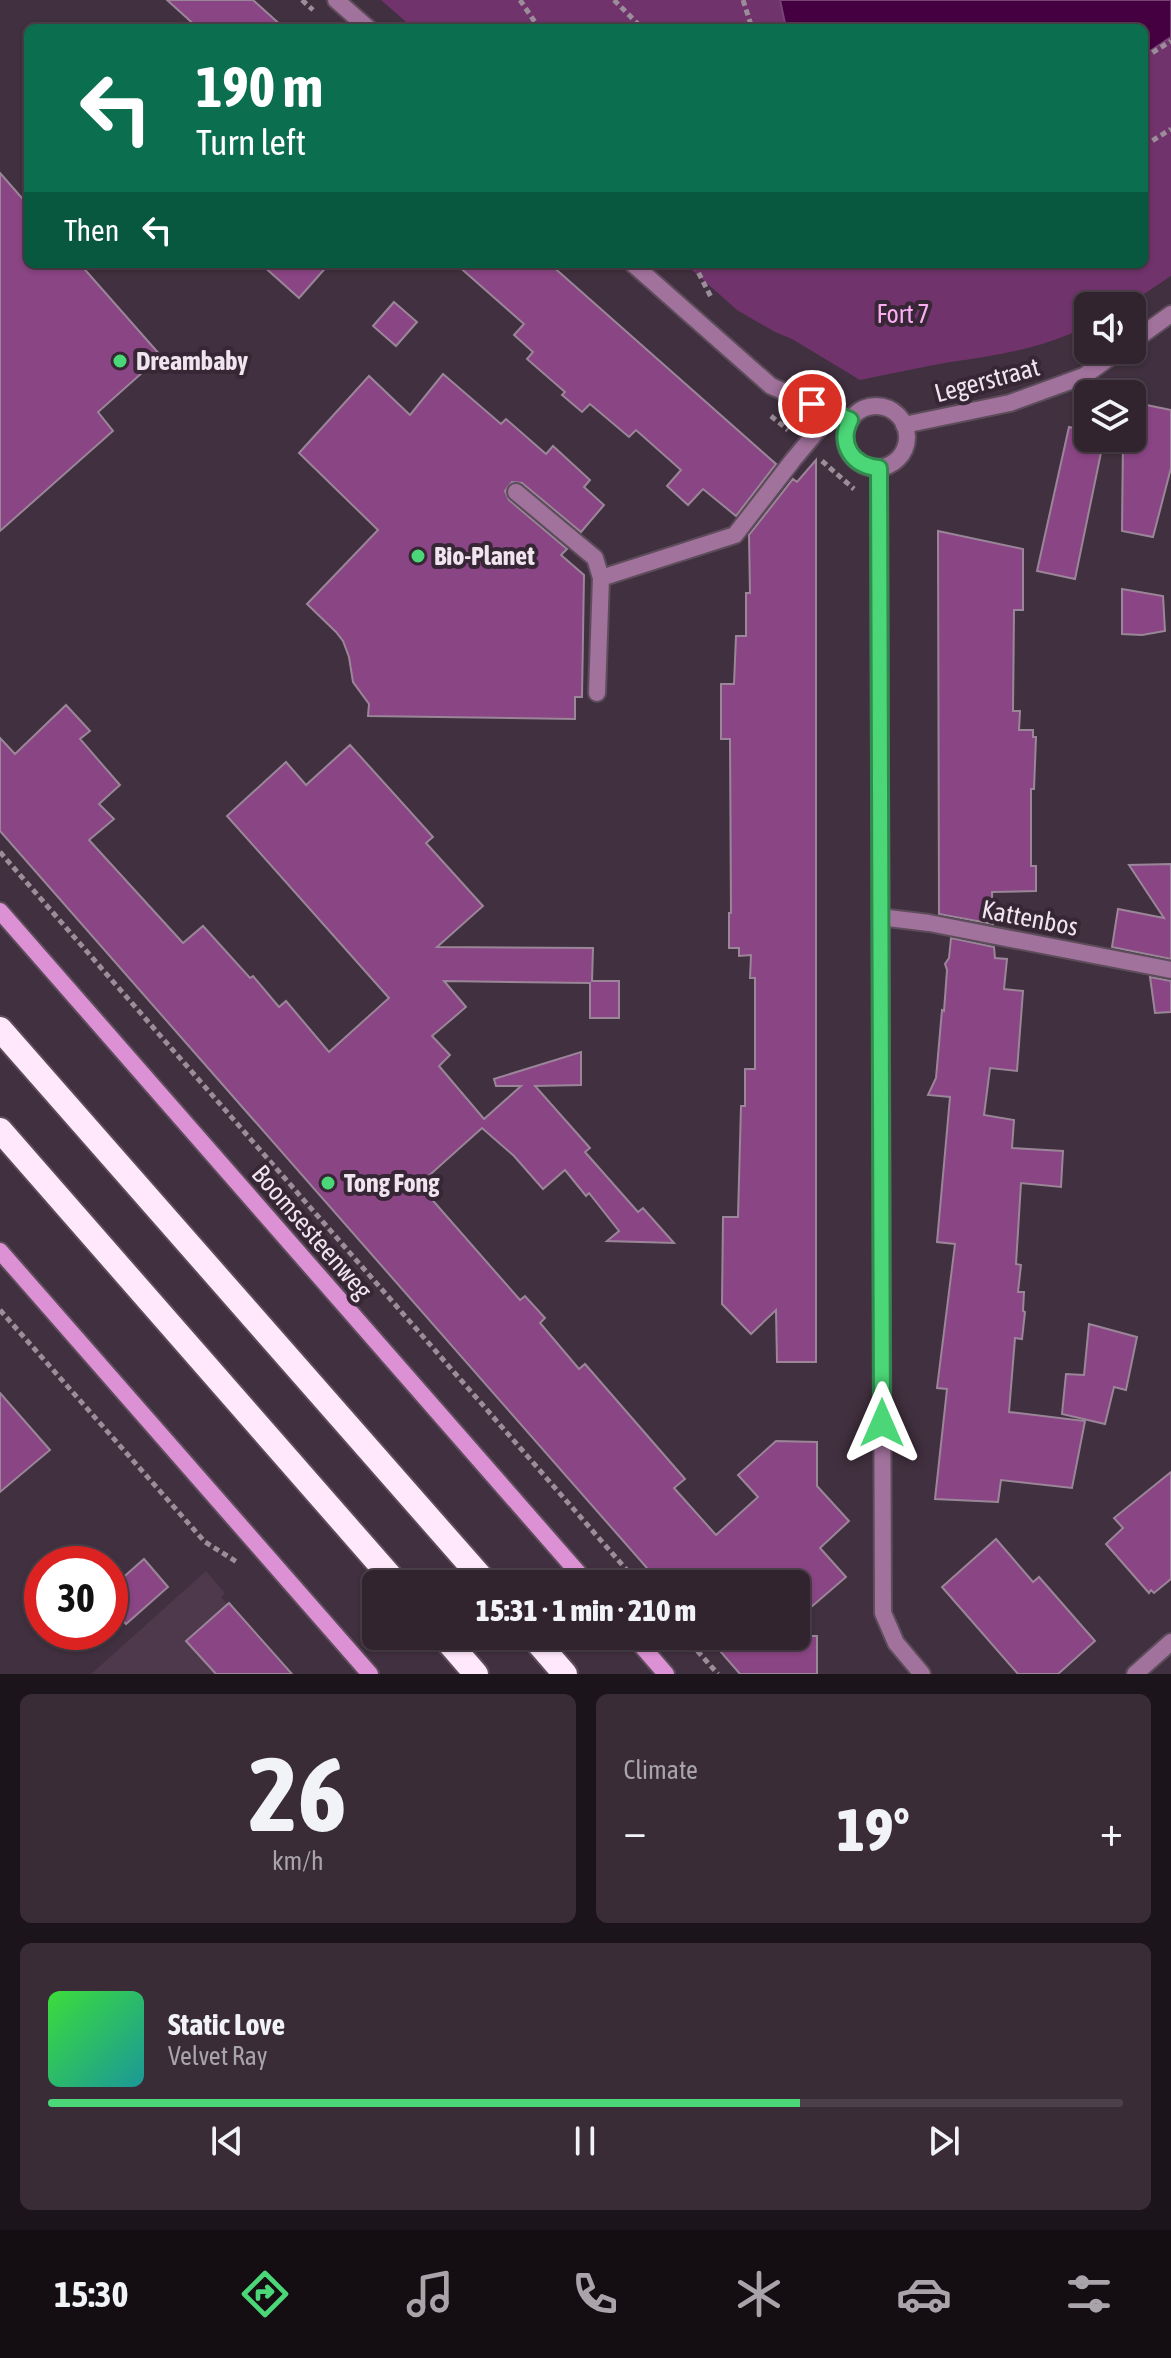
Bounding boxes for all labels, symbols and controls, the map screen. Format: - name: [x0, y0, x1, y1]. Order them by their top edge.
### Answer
- text: 190 m: [196, 55, 323, 119]
- icon: left: [64, 56, 168, 160]
- text: Turn left: [196, 121, 306, 163]
- icon: left: [135, 208, 179, 252]
- text: Then: [64, 213, 119, 247]
- map controls: [1074, 292, 1146, 452]
- button: sound: [1074, 292, 1146, 364]
- park label: Fort 7: [877, 299, 929, 329]
- place label: Dreambaby: [136, 346, 248, 376]
- marker: Dreambaby: [111, 352, 129, 370]
- street label: Legerstraat: [931, 352, 1043, 408]
- pin: [778, 370, 846, 438]
- button: layers: [1074, 380, 1146, 452]
- icon: arrive: [790, 382, 834, 426]
- place label: Bio-Planet: [434, 541, 535, 571]
- marker: Bio-Planet: [409, 547, 427, 565]
- street label: Kattenbos: [979, 894, 1081, 942]
- street label: Boomsesteenweg: [246, 1159, 379, 1306]
- place label: Tong Fong: [344, 1168, 440, 1198]
- marker: Tong Fong: [319, 1174, 337, 1192]
- position arrow: [840, 1381, 924, 1465]
- speed limit sign: 30: [24, 1546, 128, 1650]
- text: 15:31 · 1 min · 210 m: [476, 1593, 696, 1627]
- text: 26: [249, 1734, 347, 1853]
- text: Climate: [624, 1755, 698, 1785]
- text: 19°: [837, 1795, 910, 1864]
- text: −: [624, 1805, 646, 1855]
- text: +: [1100, 1805, 1123, 1855]
- text: km/h: [272, 1846, 324, 1876]
- text: Static Love: [168, 2007, 285, 2041]
- text: Velvet Ray: [168, 2041, 268, 2071]
- icon: previous: [205, 2119, 249, 2163]
- icon: pause: [563, 2119, 607, 2163]
- icon: next: [922, 2119, 966, 2163]
- icon: directions: [237, 2266, 293, 2322]
- icon: music: [402, 2266, 458, 2322]
- icon: phone: [567, 2266, 623, 2322]
- icon: climate: [731, 2266, 787, 2322]
- icon: car: [896, 2266, 952, 2322]
- icon: filters: [1061, 2266, 1117, 2322]
- text: 15:30: [54, 2273, 128, 2315]

